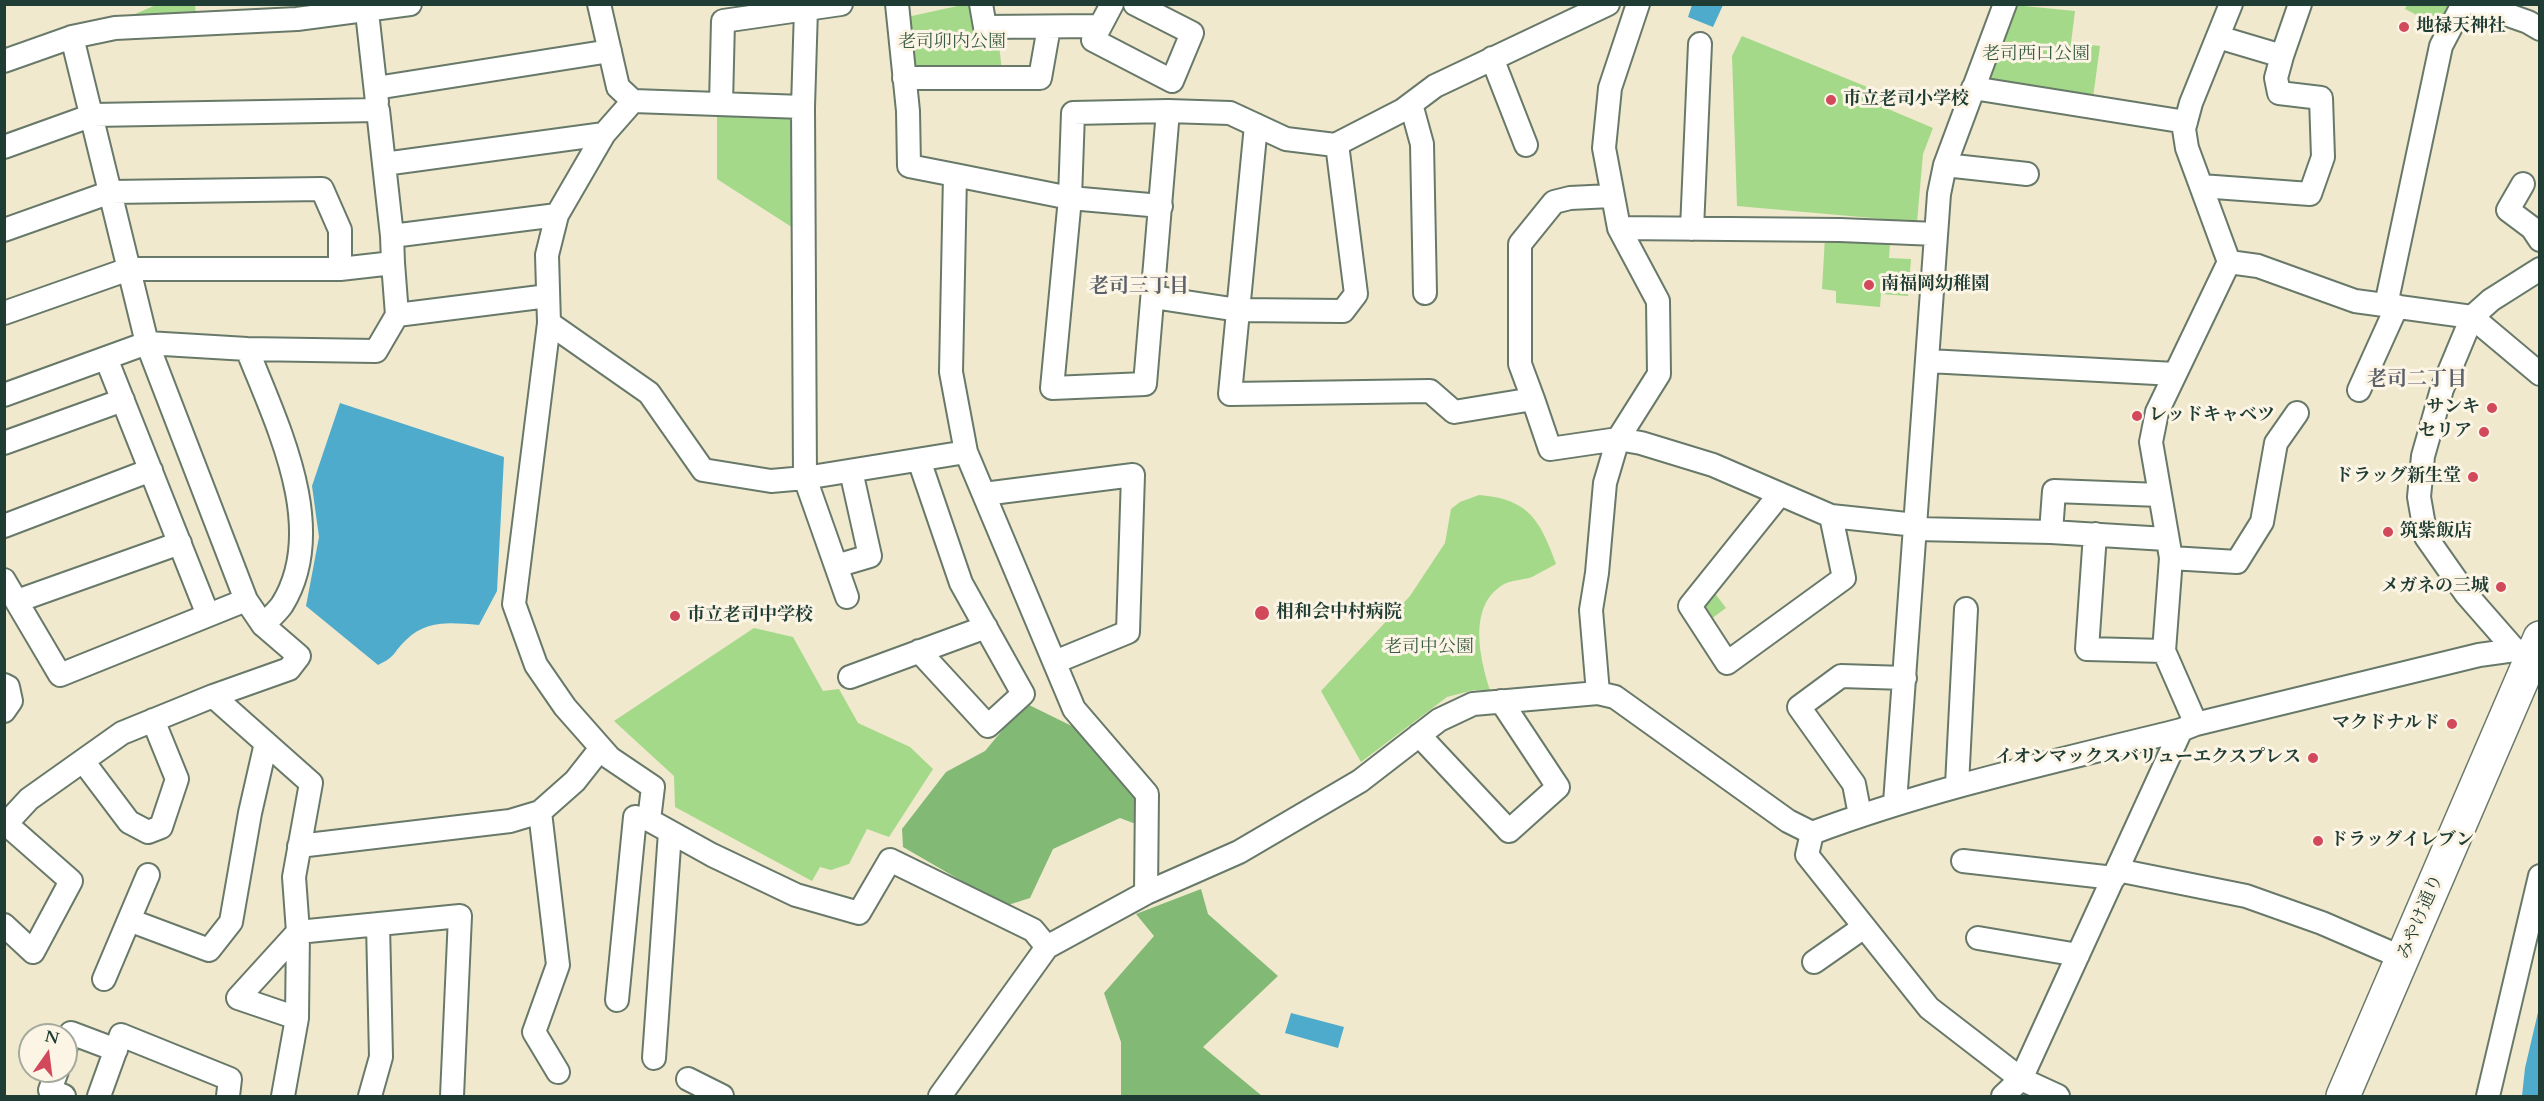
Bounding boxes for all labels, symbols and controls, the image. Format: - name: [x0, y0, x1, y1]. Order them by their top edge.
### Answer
- place label: 地禄天神社: [2416, 16, 2506, 38]
- marker: 地禄天神社: [2397, 20, 2411, 34]
- park label: 老司卯内公園: [898, 32, 1006, 54]
- park label: 老司西口公園: [1982, 44, 2090, 66]
- place label: 市立老司小学校: [1843, 89, 1969, 111]
- marker: 市立老司小学校: [1824, 93, 1838, 107]
- place label: 南福岡幼稚園: [1881, 274, 1989, 296]
- district label: 老司三丁目: [1089, 275, 1189, 299]
- marker: 南福岡幼稚園: [1862, 278, 1876, 292]
- district label: 老司二丁目: [2367, 368, 2467, 392]
- place label: サンキ: [2426, 397, 2480, 419]
- marker: サンキ: [2485, 401, 2499, 415]
- place label: レッドキャベツ: [2149, 405, 2275, 427]
- marker: レッドキャベツ: [2130, 409, 2144, 423]
- place label: セリア: [2418, 421, 2472, 443]
- marker: セリア: [2477, 425, 2491, 439]
- place label: ドラッグ新生堂: [2335, 466, 2461, 488]
- marker: ドラッグ新生堂: [2466, 470, 2480, 484]
- place label: 筑紫飯店: [2400, 521, 2472, 543]
- marker: 筑紫飯店: [2381, 525, 2395, 539]
- place label: メガネの三城: [2381, 576, 2489, 598]
- marker: メガネの三城: [2494, 580, 2508, 594]
- place label: 相和会中村病院: [1276, 602, 1402, 624]
- marker: 相和会中村病院: [1253, 604, 1271, 622]
- place label: 市立老司中学校: [687, 605, 813, 627]
- marker: 市立老司中学校: [668, 609, 682, 623]
- park label: 老司中公園: [1384, 637, 1474, 659]
- place label: マクドナルド: [2332, 713, 2440, 735]
- marker: マクドナルド: [2445, 717, 2459, 731]
- place label: イオンマックスバリューエクスプレス: [1995, 747, 2301, 769]
- marker: イオンマックスバリューエクスプレス: [2306, 751, 2320, 765]
- place label: ドラッグイレブン: [2330, 830, 2474, 852]
- marker: ドラッグイレブン: [2311, 834, 2325, 848]
- street label: みやけ通り: [2393, 871, 2449, 963]
- north arrow: [18, 1023, 78, 1083]
- text: N: [42, 1025, 61, 1050]

